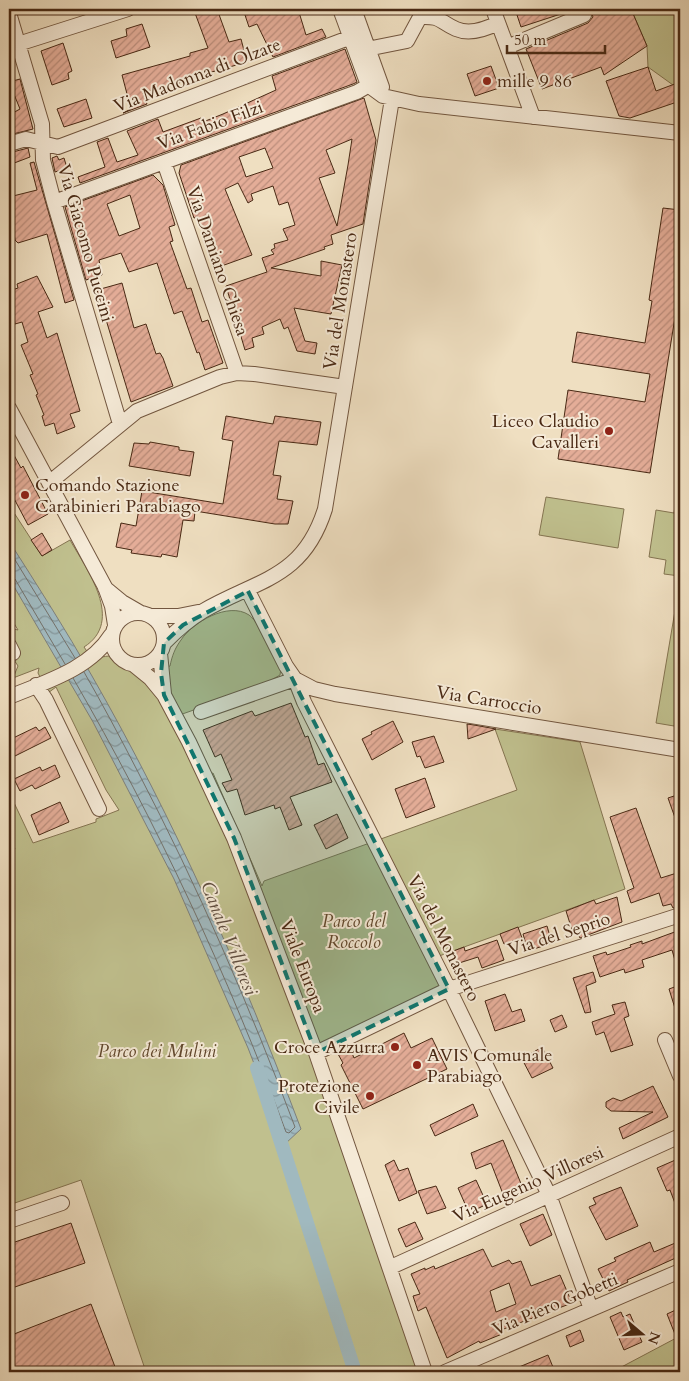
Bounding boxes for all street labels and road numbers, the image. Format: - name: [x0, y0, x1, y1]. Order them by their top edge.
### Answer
- street label: Via Madonna di Olzate: [110, 32, 284, 119]
- street label: Via Fabio Filzi: [154, 95, 267, 156]
- street label: Via Giacomo Puccini: [51, 161, 120, 325]
- street label: Via Damiano Chiesa: [180, 183, 255, 340]
- street label: Via del Monastero: [317, 230, 364, 372]
- street label: Via Carroccio: [434, 680, 544, 721]
- street label: Via del Monastero: [401, 871, 486, 1006]
- street label: Via del Seprio: [505, 906, 614, 963]
- street label: Viale Europa: [273, 916, 332, 1017]
- street label: Via Eugenio Villoresi: [449, 1140, 608, 1229]
- street label: Via Piero Gobetti: [489, 1267, 622, 1342]

